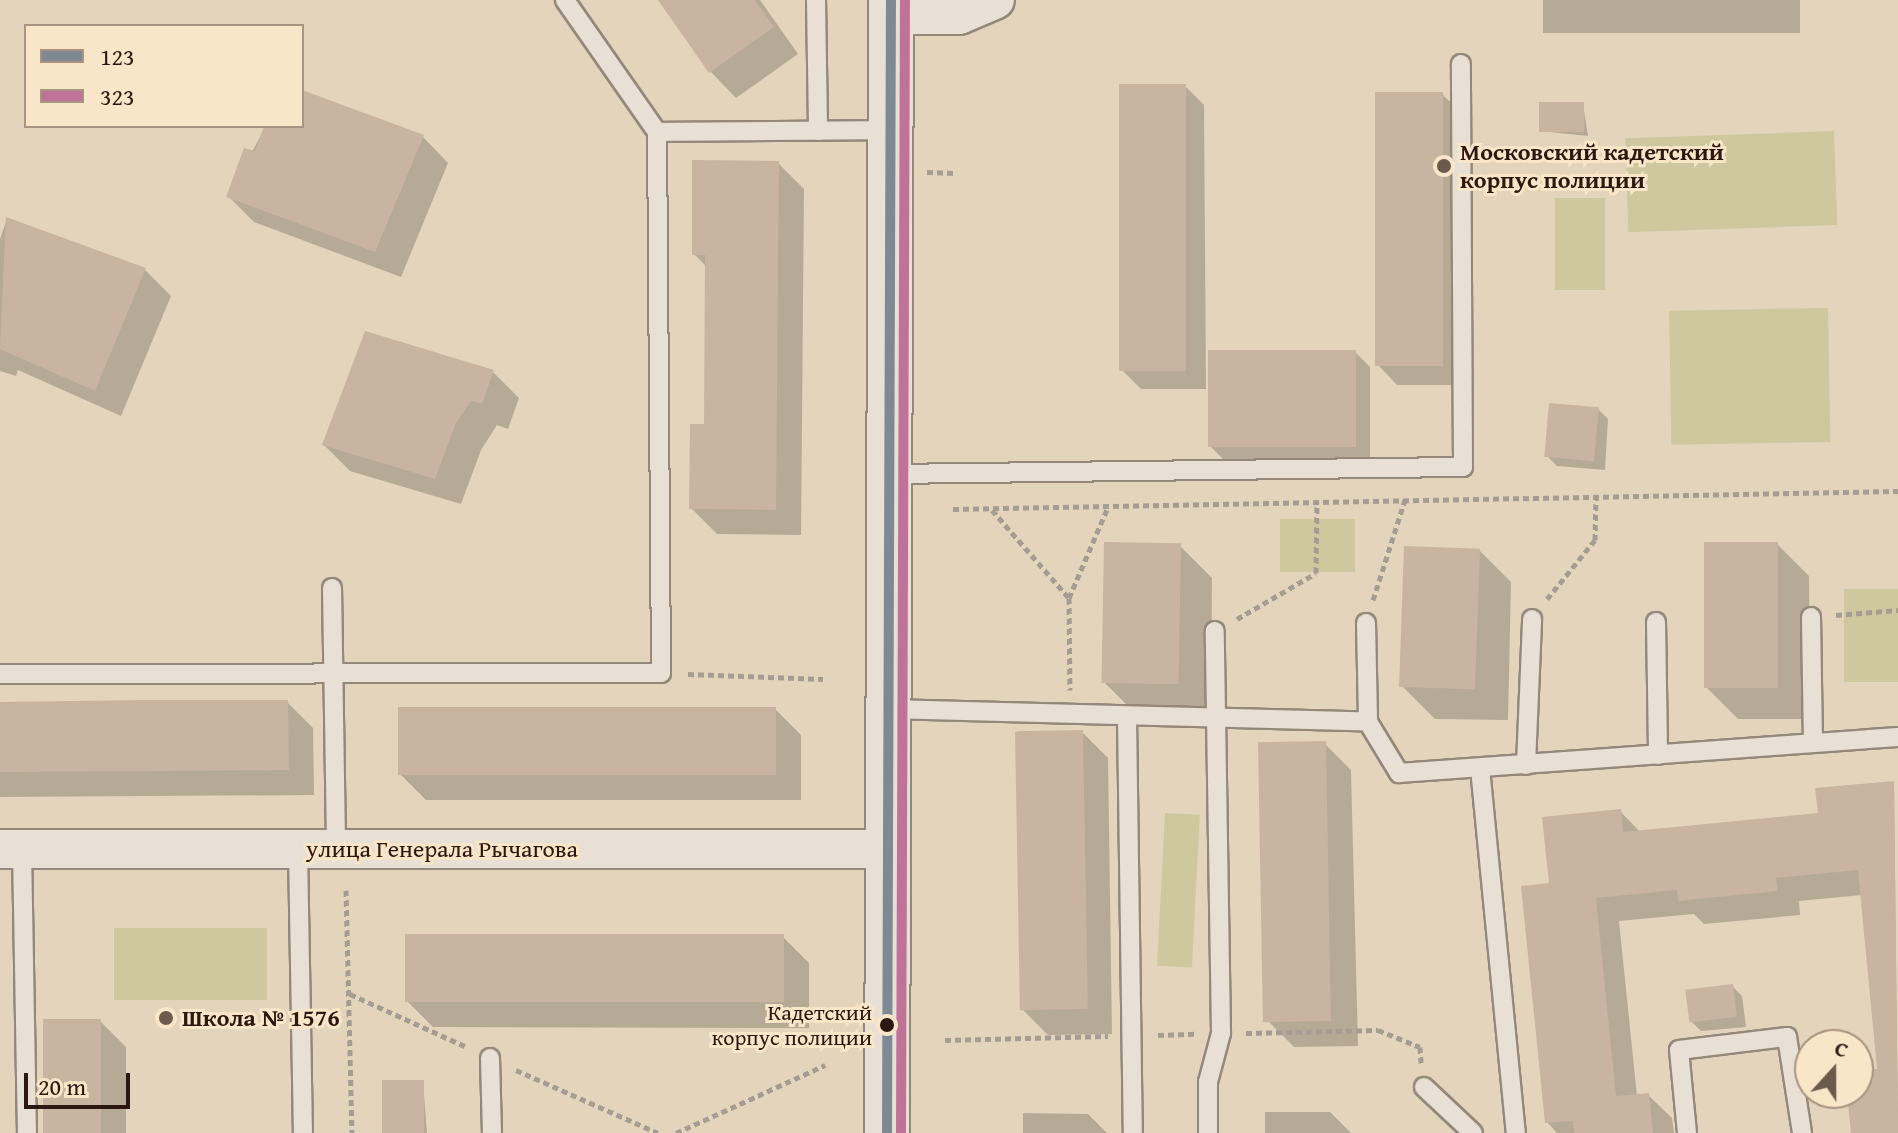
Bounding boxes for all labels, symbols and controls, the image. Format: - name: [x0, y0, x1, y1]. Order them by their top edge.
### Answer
- legend: [24, 24, 304, 128]
- text: 123: [100, 39, 135, 74]
- text: 323: [100, 79, 135, 114]
- place label: Московский кадетский корпус полиции: [1460, 138, 1724, 194]
- marker: Московский кадетский корпус полиции: [1435, 157, 1453, 175]
- street label: улица Генерала Рычагова: [306, 835, 578, 863]
- place label: Кадетский корпус полиции: [712, 999, 872, 1050]
- place label: Школа № 1576: [182, 1004, 340, 1032]
- marker: Школа № 1576: [157, 1009, 175, 1027]
- marker: Кадетский корпус полиции: [879, 1017, 895, 1033]
- north arrow: [1794, 1029, 1874, 1109]
- text: С: [1830, 1031, 1853, 1066]
- scale bar: [28, 1057, 134, 1107]
- text: 20 m: [38, 1069, 86, 1104]

